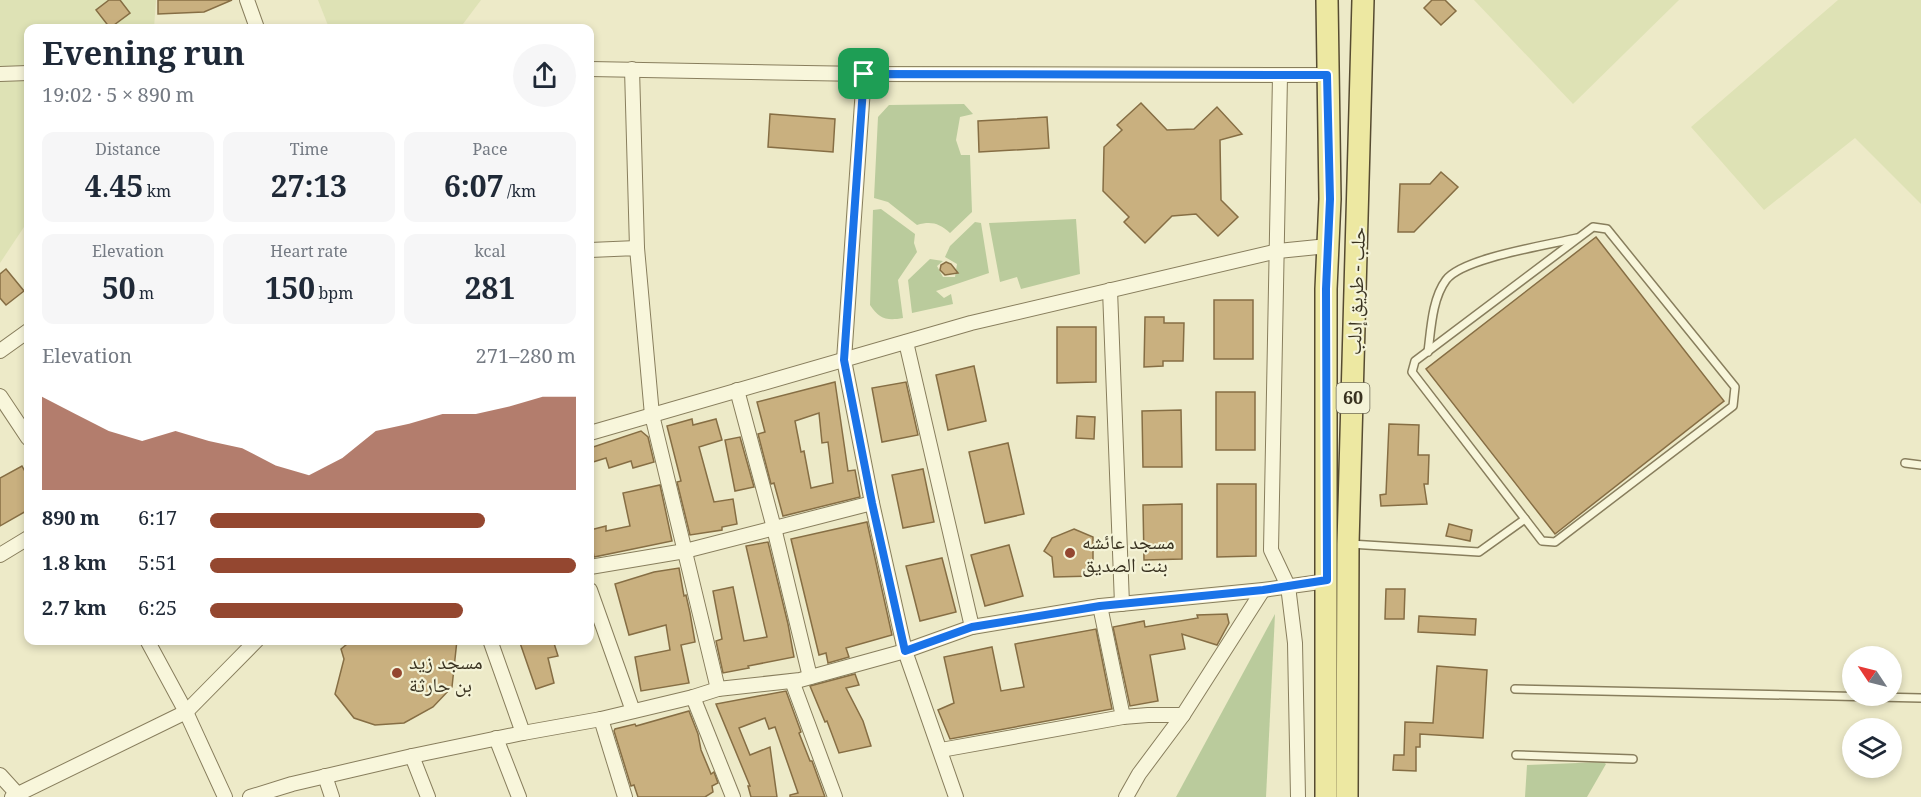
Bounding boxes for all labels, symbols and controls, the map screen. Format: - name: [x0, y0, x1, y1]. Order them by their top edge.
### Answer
- text: Evening run: [42, 30, 245, 86]
- button: share: [513, 44, 576, 107]
- pin: [838, 48, 889, 99]
- icon: arrive: [847, 57, 880, 90]
- text: 19:02 · 5 × 890 m: [42, 81, 194, 115]
- text: Distance: [95, 138, 161, 165]
- text: Time: [290, 138, 328, 165]
- text: Pace: [472, 138, 508, 165]
- text: 4.45: [85, 165, 143, 216]
- text: 27:13: [271, 165, 347, 216]
- text: 6:07: [444, 165, 503, 216]
- text: km: [143, 180, 171, 207]
- text: /km: [503, 180, 536, 207]
- street label: حلب - طريق إدلب: [1340, 226, 1378, 356]
- text: Elevation: [92, 240, 164, 267]
- text: Heart rate: [270, 240, 348, 267]
- text: kcal: [475, 240, 505, 267]
- text: 50: [102, 267, 135, 318]
- text: 150: [265, 267, 315, 318]
- text: 281: [465, 267, 515, 318]
- text: m: [135, 282, 154, 309]
- text: bpm: [315, 282, 353, 309]
- text: Elevation: [42, 342, 132, 376]
- text: 271–280 m: [476, 342, 576, 376]
- road number: 60: [1336, 383, 1370, 413]
- text: 890 m: [42, 504, 100, 538]
- text: 6:17: [138, 504, 177, 538]
- place label: مسجد عائشه بنت الصديق: [1082, 528, 1175, 585]
- marker: مسجد عائشه بنت الصديق: [1063, 546, 1077, 560]
- text: 1.8 km: [42, 549, 107, 583]
- text: 5:51: [138, 549, 177, 583]
- text: 2.7 km: [42, 594, 107, 628]
- text: 6:25: [138, 594, 177, 628]
- north arrow: [1842, 646, 1902, 706]
- map controls: [1842, 646, 1902, 778]
- place label: مسجد زيد بن حارثة: [409, 648, 483, 705]
- marker: مسجد زيد بن حارثة: [390, 666, 404, 680]
- button: layers: [1842, 718, 1902, 778]

